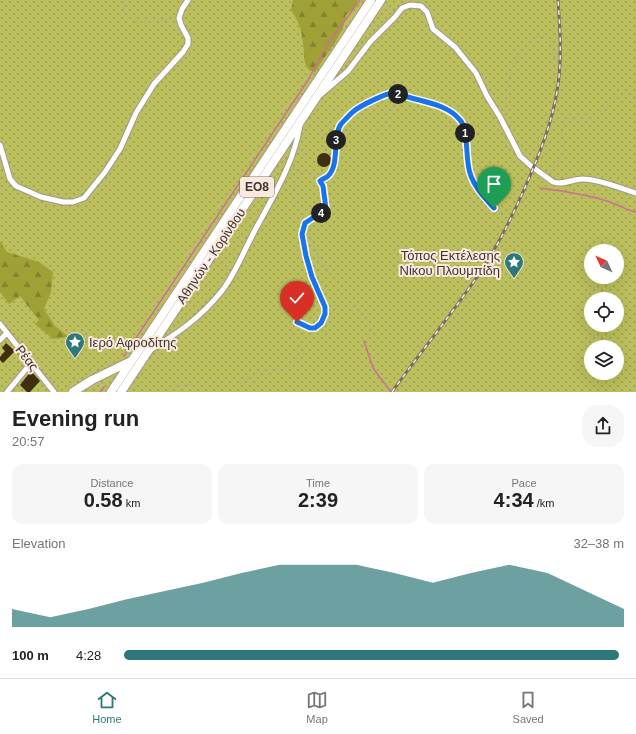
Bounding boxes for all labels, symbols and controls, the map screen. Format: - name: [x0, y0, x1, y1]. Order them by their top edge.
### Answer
- pin: 2: [388, 84, 408, 104]
- text: 2: [395, 88, 401, 100]
- pin: 1: [455, 123, 475, 143]
- text: 1: [462, 127, 468, 139]
- pin: 3: [326, 130, 346, 150]
- text: 3: [333, 134, 339, 146]
- pin: [477, 167, 511, 208]
- icon: arrive: [483, 173, 505, 195]
- road number: ΕΟ8: [240, 177, 274, 197]
- pin: 4: [311, 203, 331, 223]
- street label: Αθηνών - Κορίνθου: [173, 205, 249, 307]
- text: 4: [318, 207, 324, 219]
- north arrow: [584, 244, 624, 284]
- map controls: [584, 244, 624, 380]
- place label: Τόπος Εκτέλεσης Νίκου Πλουμπίδη: [400, 248, 500, 278]
- place icon: Τόπος Εκτέλεσης Νίκου Πλουμπίδη: [503, 251, 525, 279]
- pin: [280, 281, 314, 322]
- icon: check: [286, 287, 308, 309]
- button: locate: [584, 292, 624, 332]
- place icon: Ιερό Αφροδίτης: [64, 331, 86, 359]
- place label: Ιερό Αφροδίτης: [89, 335, 176, 350]
- button: layers: [584, 340, 624, 380]
- street label: Ρέας: [12, 342, 42, 374]
- button: share: [582, 405, 624, 447]
- text: Evening run: [12, 406, 139, 431]
- text: 20:57: [12, 434, 45, 449]
- text: Distance: [91, 477, 133, 489]
- text: Time: [306, 477, 330, 489]
- text: Pace: [511, 477, 537, 489]
- text: 0.58: [84, 489, 123, 511]
- text: 2:39: [298, 489, 338, 511]
- text: 4:34: [494, 489, 534, 511]
- text: km: [123, 497, 140, 509]
- text: /km: [534, 497, 554, 509]
- text: Elevation: [12, 536, 65, 551]
- text: 32–38 m: [573, 536, 624, 551]
- text: 100 m: [12, 648, 49, 663]
- text: 4:28: [76, 648, 101, 663]
- tab: Home: [92, 689, 122, 725]
- tab: Map: [306, 689, 328, 725]
- tab: Saved: [513, 689, 544, 725]

